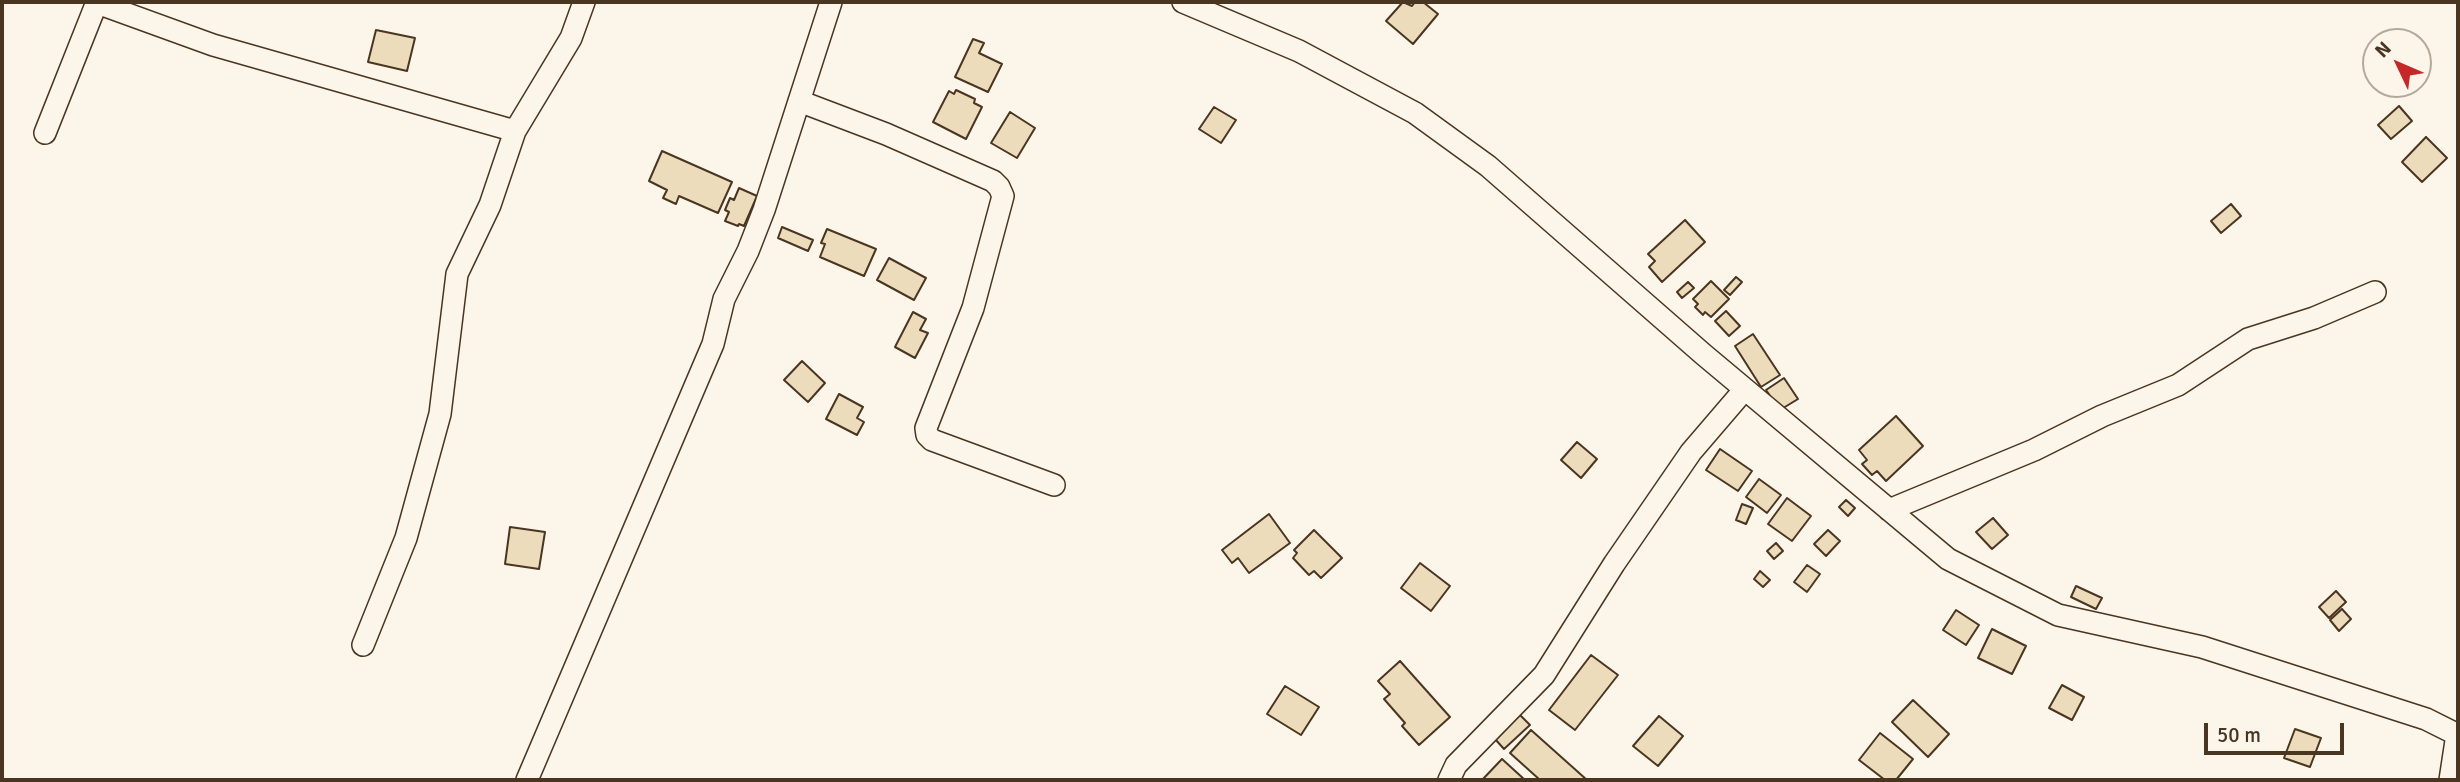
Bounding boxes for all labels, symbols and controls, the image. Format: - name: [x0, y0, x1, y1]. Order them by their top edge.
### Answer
- north arrow: [2362, 28, 2432, 98]
- text: N: [2370, 37, 2397, 63]
- scale bar: [2208, 708, 2348, 752]
- text: 50 m: [2217, 722, 2261, 748]

